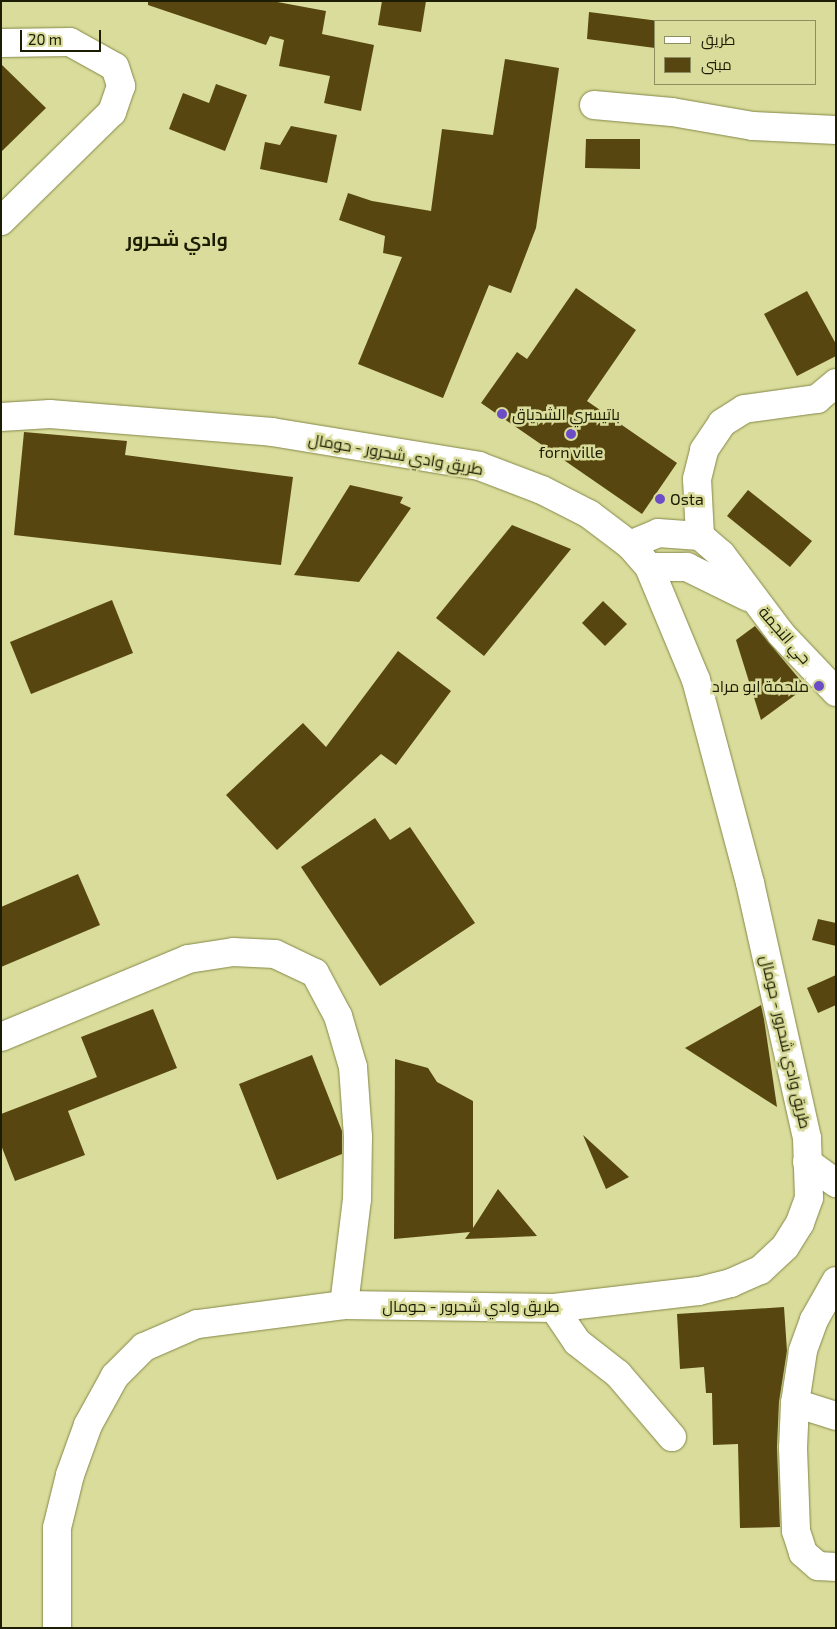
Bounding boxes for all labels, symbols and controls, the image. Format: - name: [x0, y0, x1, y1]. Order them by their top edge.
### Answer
- scale bar: [22, 20, 104, 52]
- legend: [654, 20, 817, 85]
- text: 20 m: [28, 30, 62, 48]
- text: طريق: [701, 30, 735, 48]
- text: مبنى: [701, 55, 732, 73]
- district label: وادي شحرور: [126, 228, 228, 250]
- place label: باتيسري الشدياق: [512, 404, 620, 424]
- marker: باتيسري الشدياق: [496, 408, 508, 420]
- marker: forn ville: [565, 428, 577, 440]
- street label: طريق وادي شحرور - حومال: [307, 429, 485, 479]
- place label: forn ville: [539, 442, 603, 462]
- place label: Osta: [670, 489, 704, 509]
- marker: Osta: [654, 493, 666, 505]
- street label: حي النجمة: [755, 602, 815, 668]
- place label: ملحمة ابو مراد: [712, 676, 809, 696]
- marker: ملحمة ابو مراد: [813, 680, 825, 692]
- street label: طريق وادي شحرور - حومال: [757, 953, 815, 1131]
- street label: طريق وادي شحرور - حومال: [382, 1296, 560, 1316]

